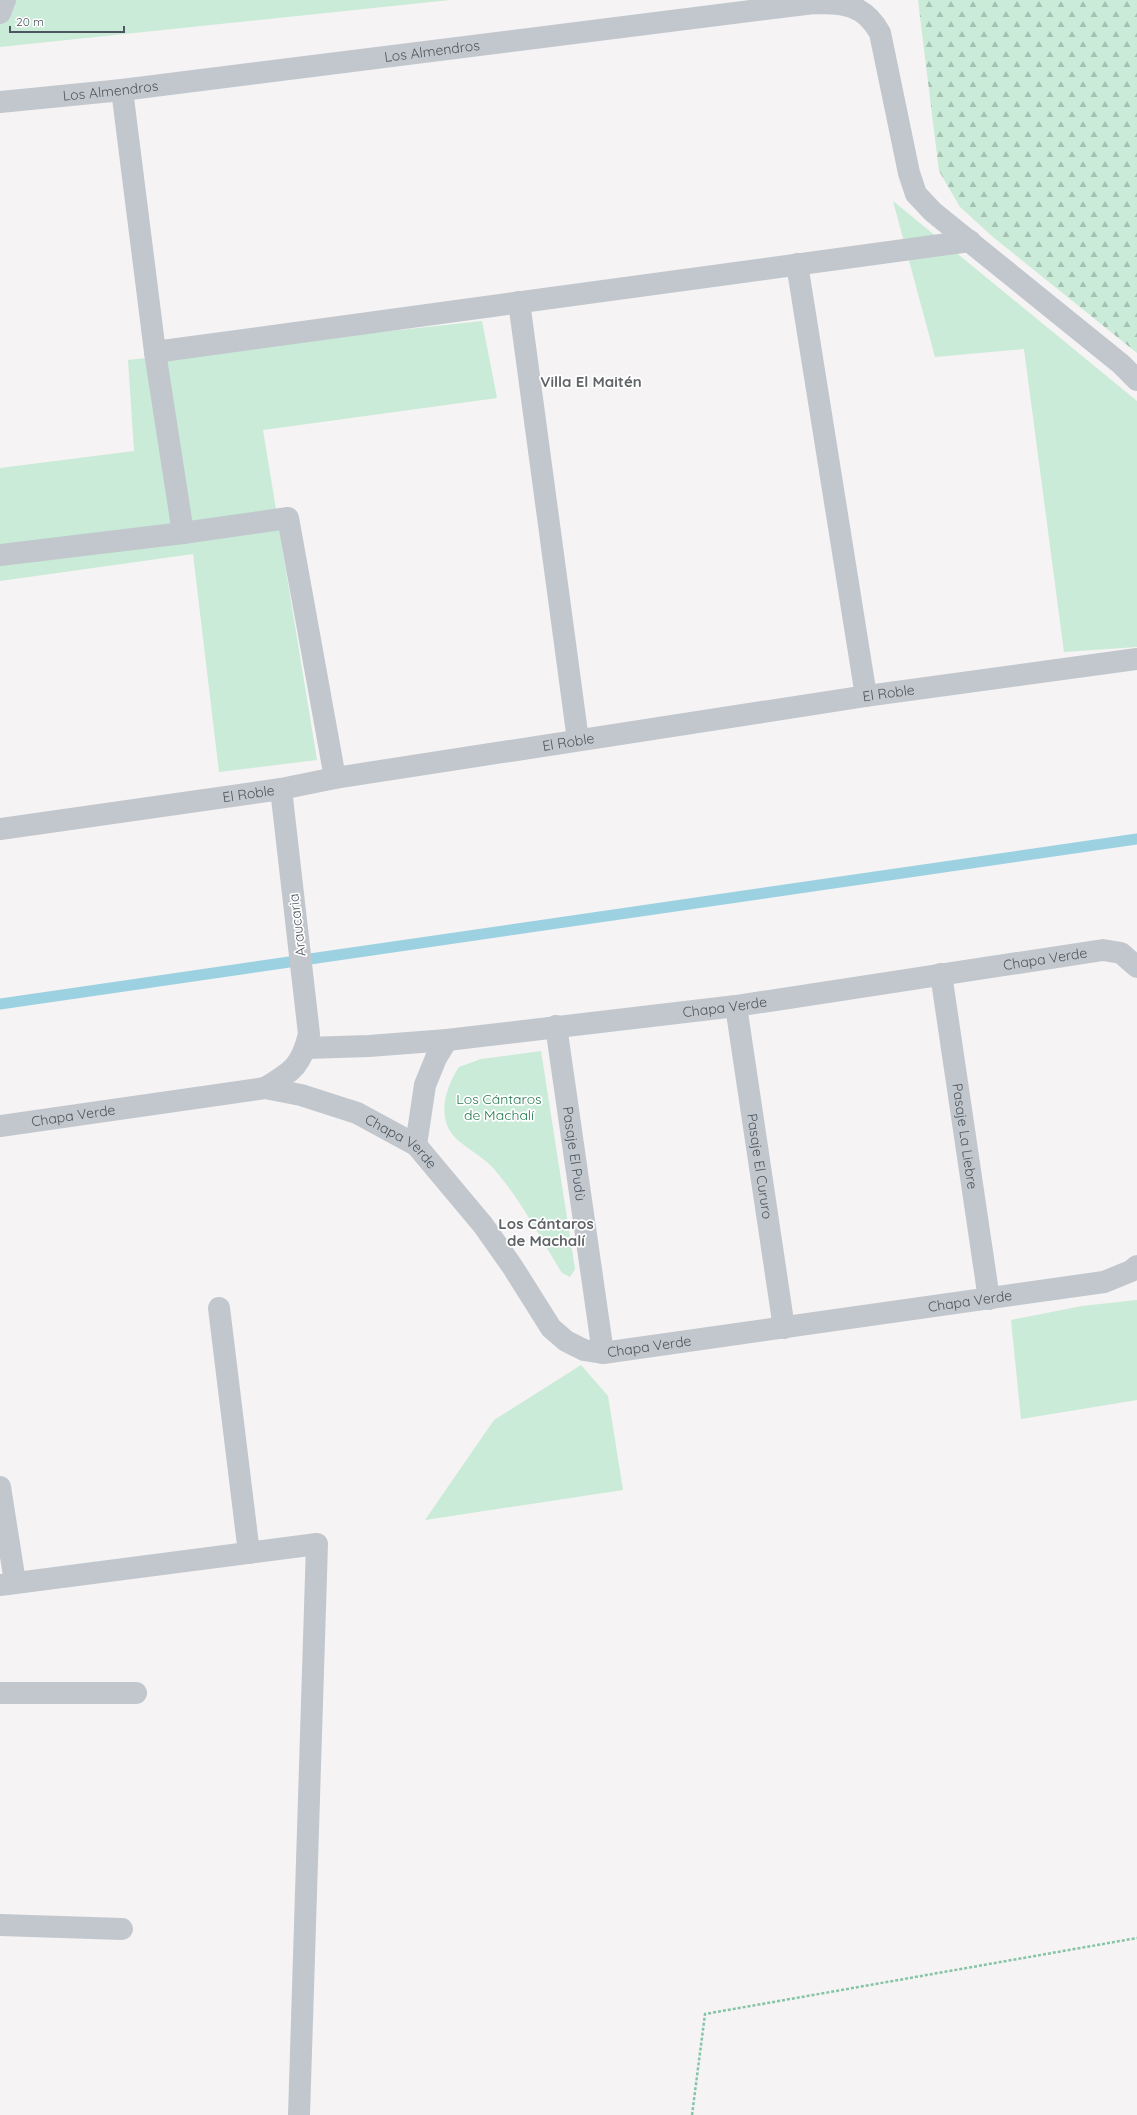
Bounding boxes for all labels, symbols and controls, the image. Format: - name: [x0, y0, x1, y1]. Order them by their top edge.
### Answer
- scale bar: [10, 8, 124, 34]
- text: 20 m: [16, 14, 44, 29]
- street label: Los Almendros: [383, 36, 481, 66]
- street label: Los Almendros: [62, 77, 159, 105]
- district label: Villa El Maitén: [540, 372, 642, 391]
- street label: El Roble: [861, 680, 916, 705]
- street label: El Roble: [541, 729, 596, 755]
- street label: El Roble: [221, 781, 276, 806]
- street label: Araucaria: [284, 893, 310, 957]
- street label: Chapa Verde: [1002, 944, 1089, 974]
- street label: Chapa Verde: [682, 992, 768, 1021]
- street label: Pasaje La Liebre: [948, 1082, 982, 1191]
- park label: Los Cántaros de Machalí: [456, 1090, 542, 1124]
- street label: Chapa Verde: [30, 1101, 117, 1130]
- street label: Pasaje El Pudù: [559, 1105, 590, 1202]
- street label: Chapa Verde: [362, 1110, 441, 1172]
- street label: Pasaje El Cururo: [743, 1112, 777, 1220]
- district label: Los Cántaros de Machalí: [498, 1214, 594, 1250]
- street label: Chapa Verde: [927, 1286, 1013, 1316]
- street label: Chapa Verde: [606, 1332, 693, 1361]

